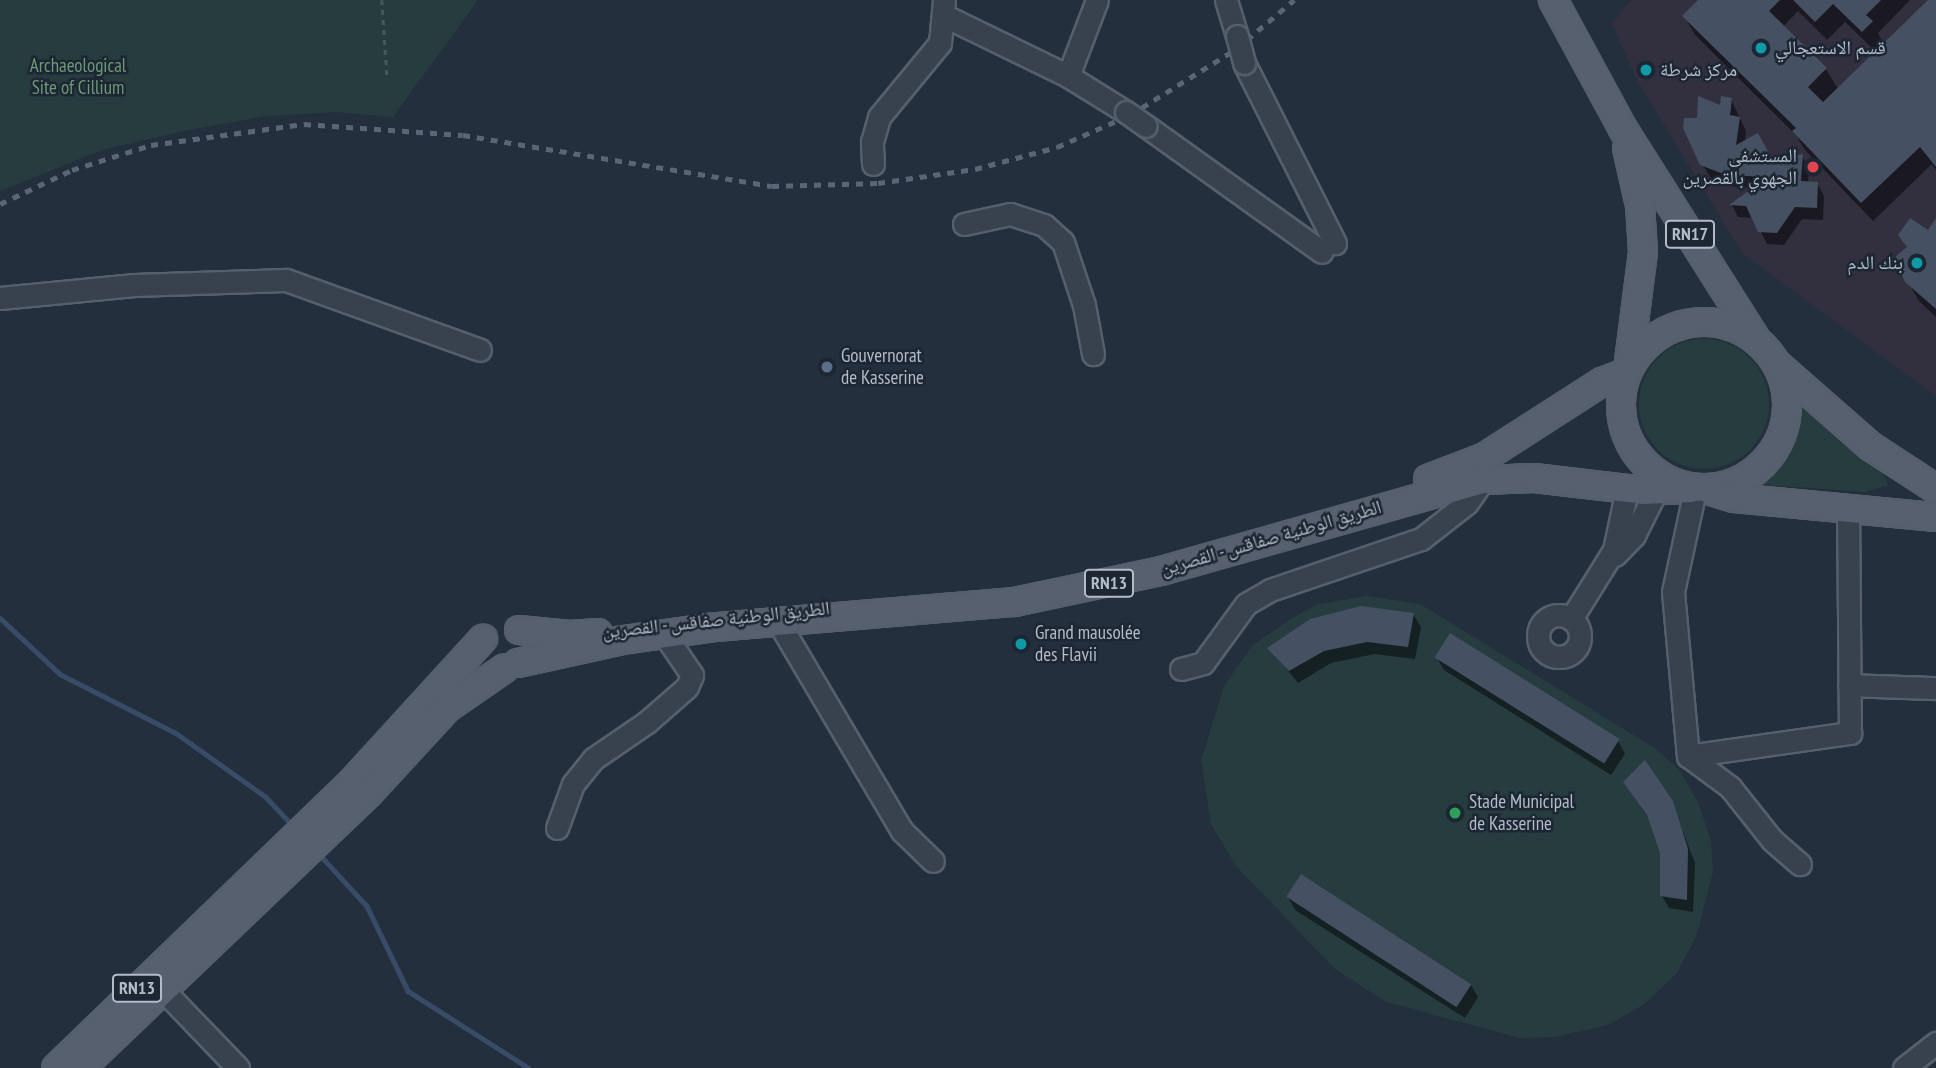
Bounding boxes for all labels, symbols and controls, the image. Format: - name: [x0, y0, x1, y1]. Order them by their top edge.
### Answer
- place label: قسم الاستعجالي: [1775, 37, 1886, 59]
- marker: قسم الاستعجالي: [1753, 40, 1769, 56]
- park label: Archaeological Site of Cillium: [30, 55, 126, 99]
- place label: مركز شرطة: [1660, 59, 1737, 81]
- marker: مركز شرطة: [1638, 62, 1654, 78]
- place label: المستشفى الجهوي بالقصرين: [1682, 145, 1797, 189]
- marker: المستشفى الجهوي بالقصرين: [1803, 157, 1823, 177]
- road number: RN17: [1664, 220, 1716, 248]
- place label: بنك الدم: [1847, 252, 1903, 274]
- marker: بنك الدم: [1909, 255, 1925, 271]
- place label: Gouvernorat de Kasserine: [841, 345, 924, 389]
- marker: Gouvernorat de Kasserine: [819, 359, 835, 375]
- street label: الطريق الوطنية صفاقس - القصرين: [1157, 495, 1385, 581]
- road number: RN13: [1083, 568, 1135, 598]
- street label: الطريق الوطنية صفاقس - القصرين: [600, 597, 832, 643]
- place label: Grand mausolée des Flavii: [1035, 622, 1141, 666]
- marker: Grand mausolée des Flavii: [1013, 636, 1029, 652]
- place label: Stade Municipal de Kasserine: [1469, 791, 1574, 835]
- marker: Stade Municipal de Kasserine: [1447, 805, 1463, 821]
- road number: RN13: [111, 973, 163, 1002]

